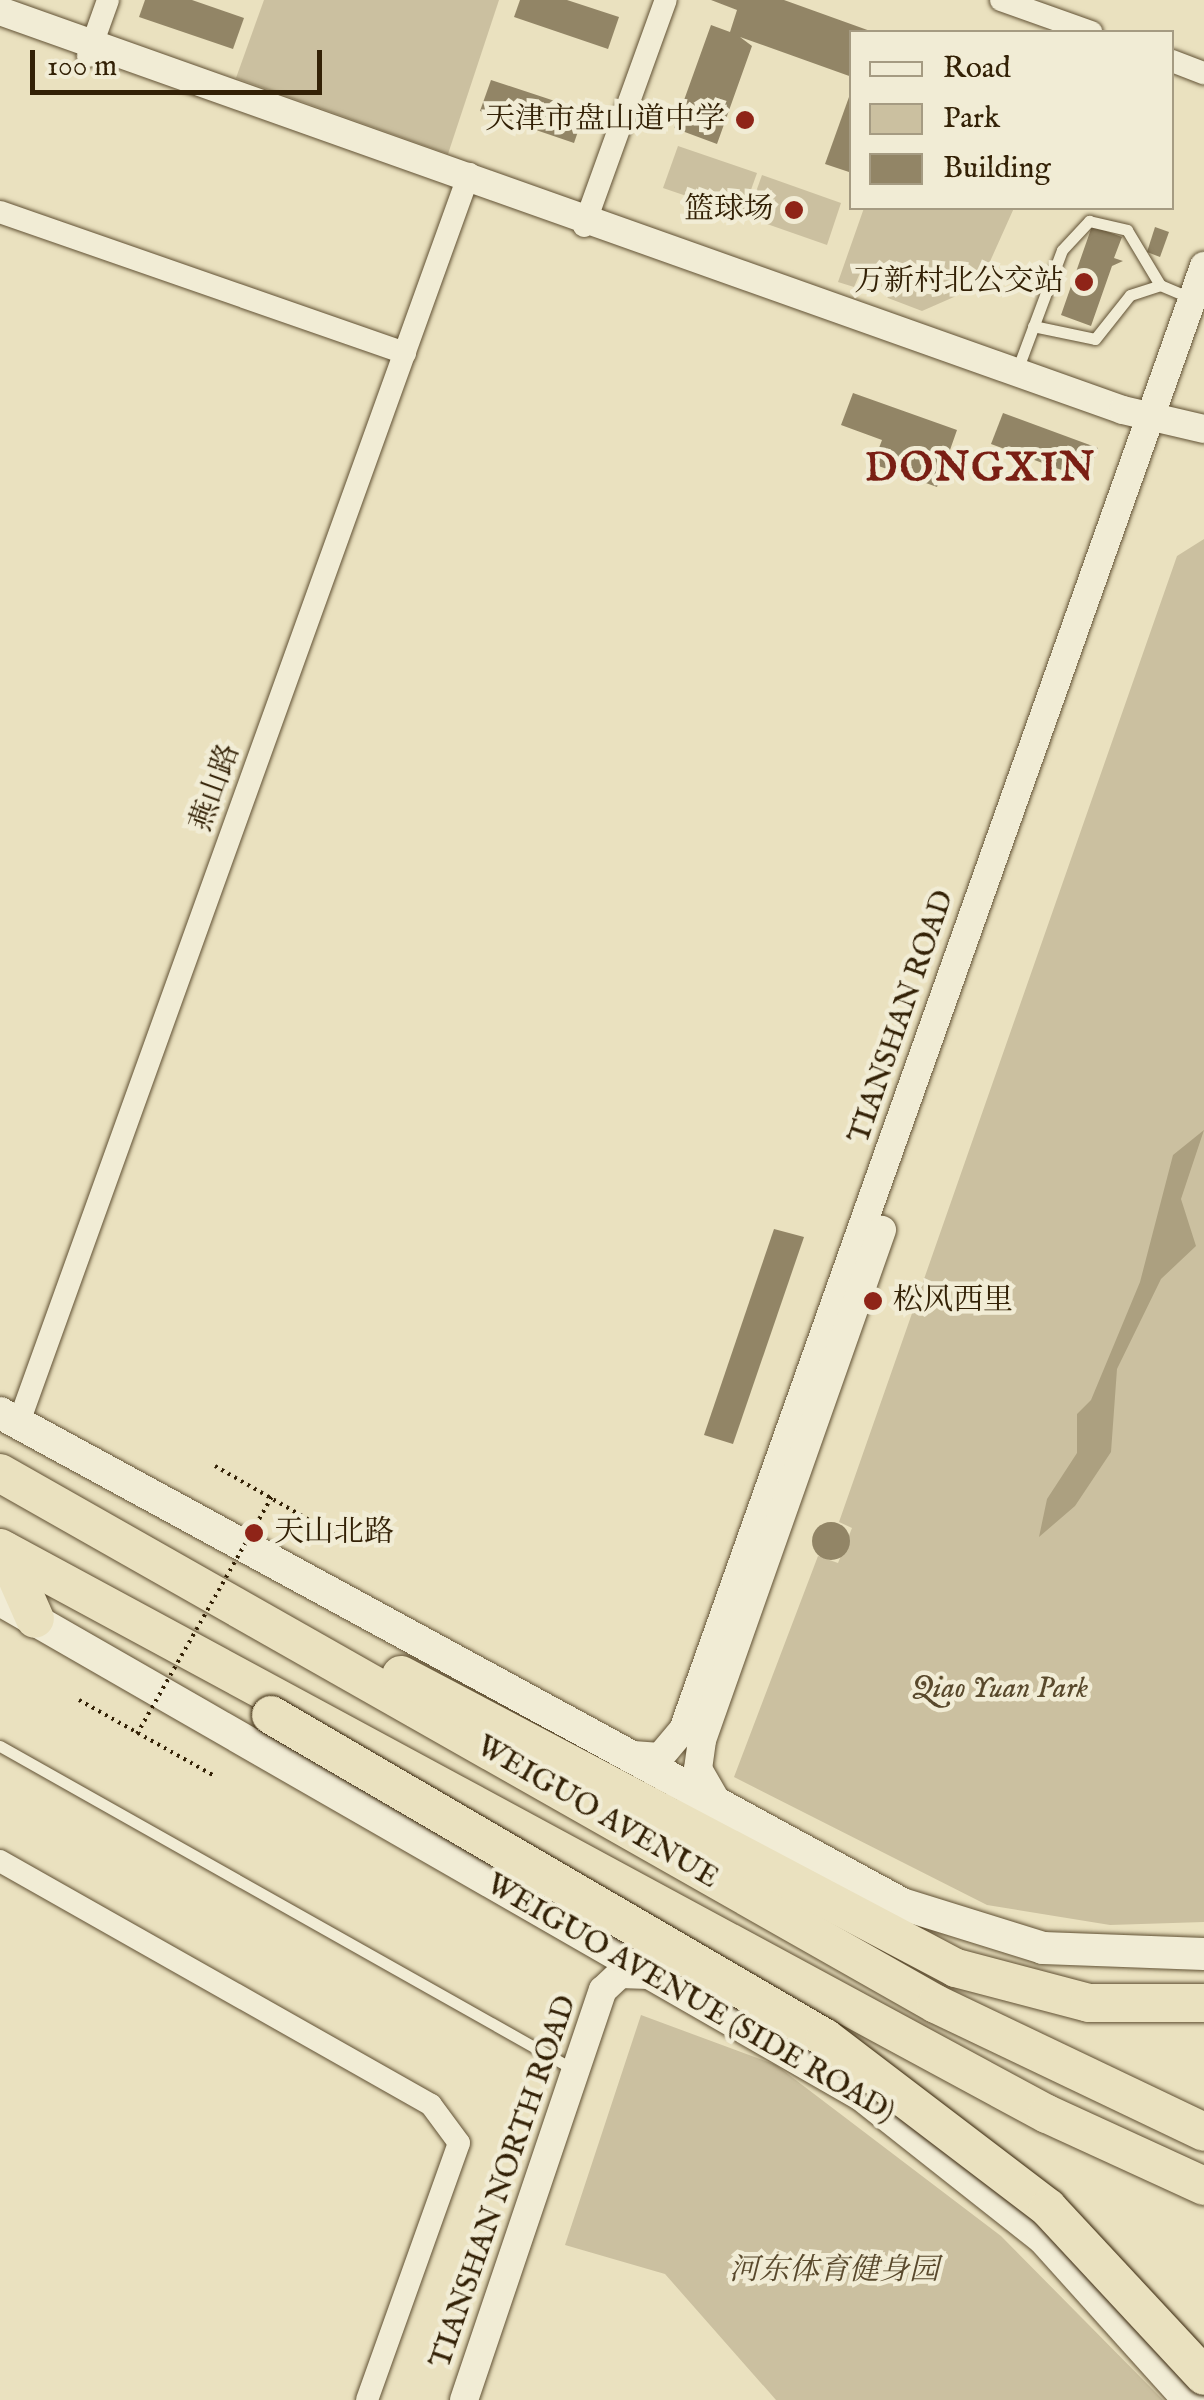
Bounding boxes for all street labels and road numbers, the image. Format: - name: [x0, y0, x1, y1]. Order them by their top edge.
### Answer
- street label: 燕山路: [184, 740, 248, 836]
- street label: TIANSHAN ROAD: [842, 886, 962, 1148]
- street label: WEIGUO AVENUE: [470, 1729, 724, 1897]
- street label: WEIGUO AVENUE (SIDE ROAD): [479, 1867, 901, 2131]
- street label: TIANSHAN NORTH ROAD: [423, 1991, 585, 2373]

